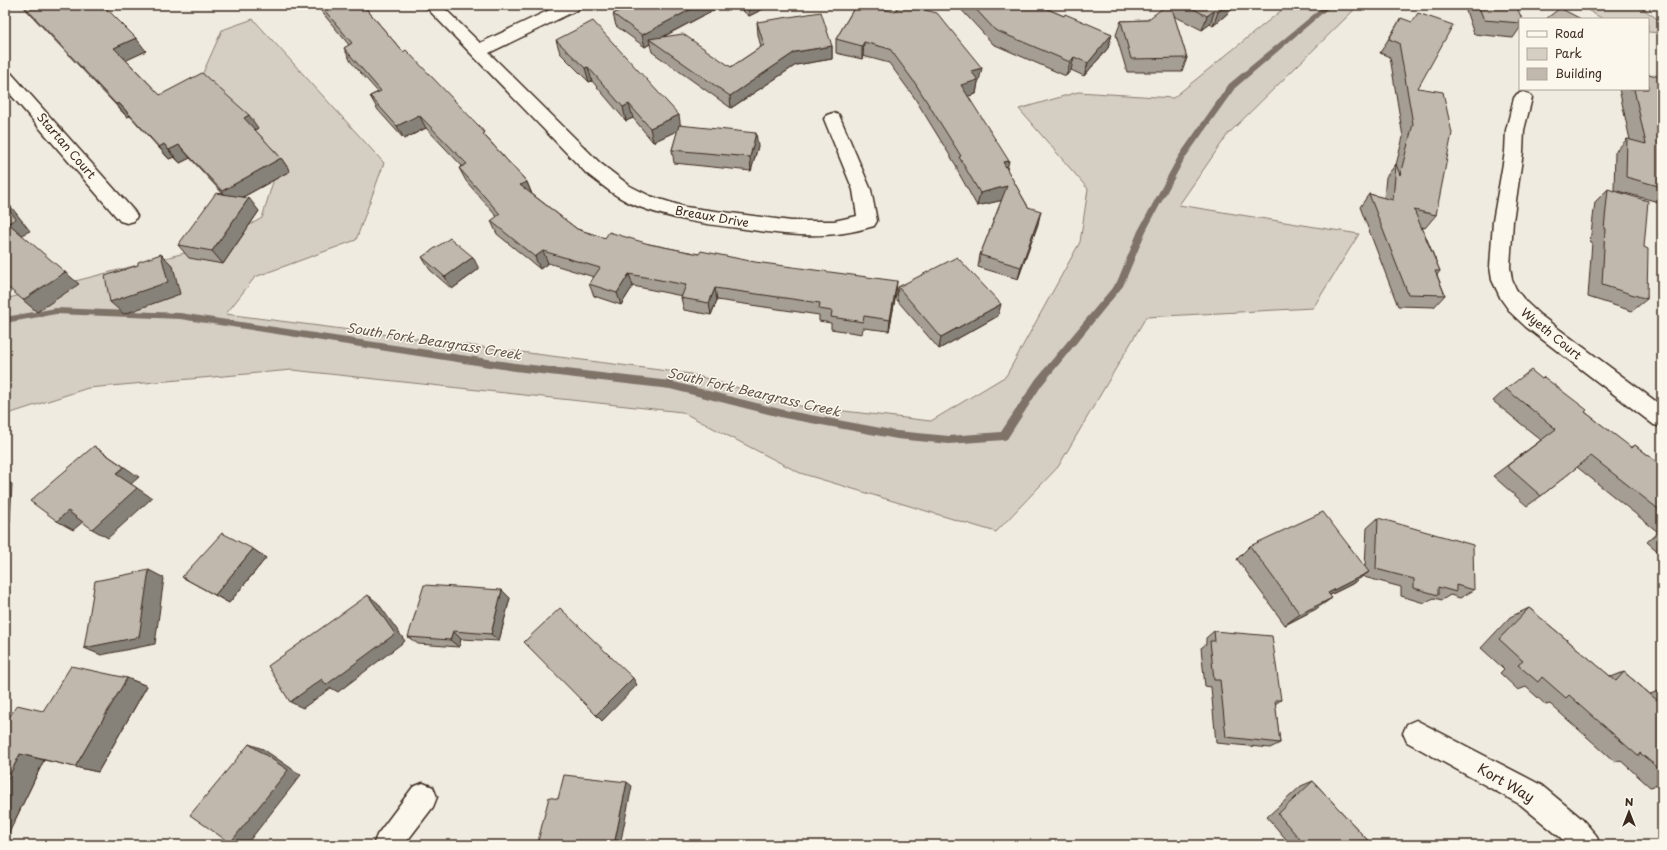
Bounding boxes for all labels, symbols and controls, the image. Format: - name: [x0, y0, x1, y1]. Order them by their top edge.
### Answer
- legend: [1519, 18, 1649, 90]
- text: Road: [1555, 24, 1584, 42]
- text: Park: [1555, 44, 1582, 62]
- text: Building: [1555, 64, 1602, 82]
- street label: Startan Court: [33, 108, 101, 182]
- street label: Breaux Drive: [674, 201, 751, 231]
- street label: Wyeth Court: [1517, 303, 1586, 363]
- water label: South Fork Beargrass Creek: [345, 317, 524, 364]
- water label: South Fork Beargrass Creek: [666, 362, 843, 421]
- street label: Kort Way: [1474, 758, 1539, 807]
- north arrow: [1609, 792, 1649, 832]
- text: N: [1625, 793, 1634, 810]

